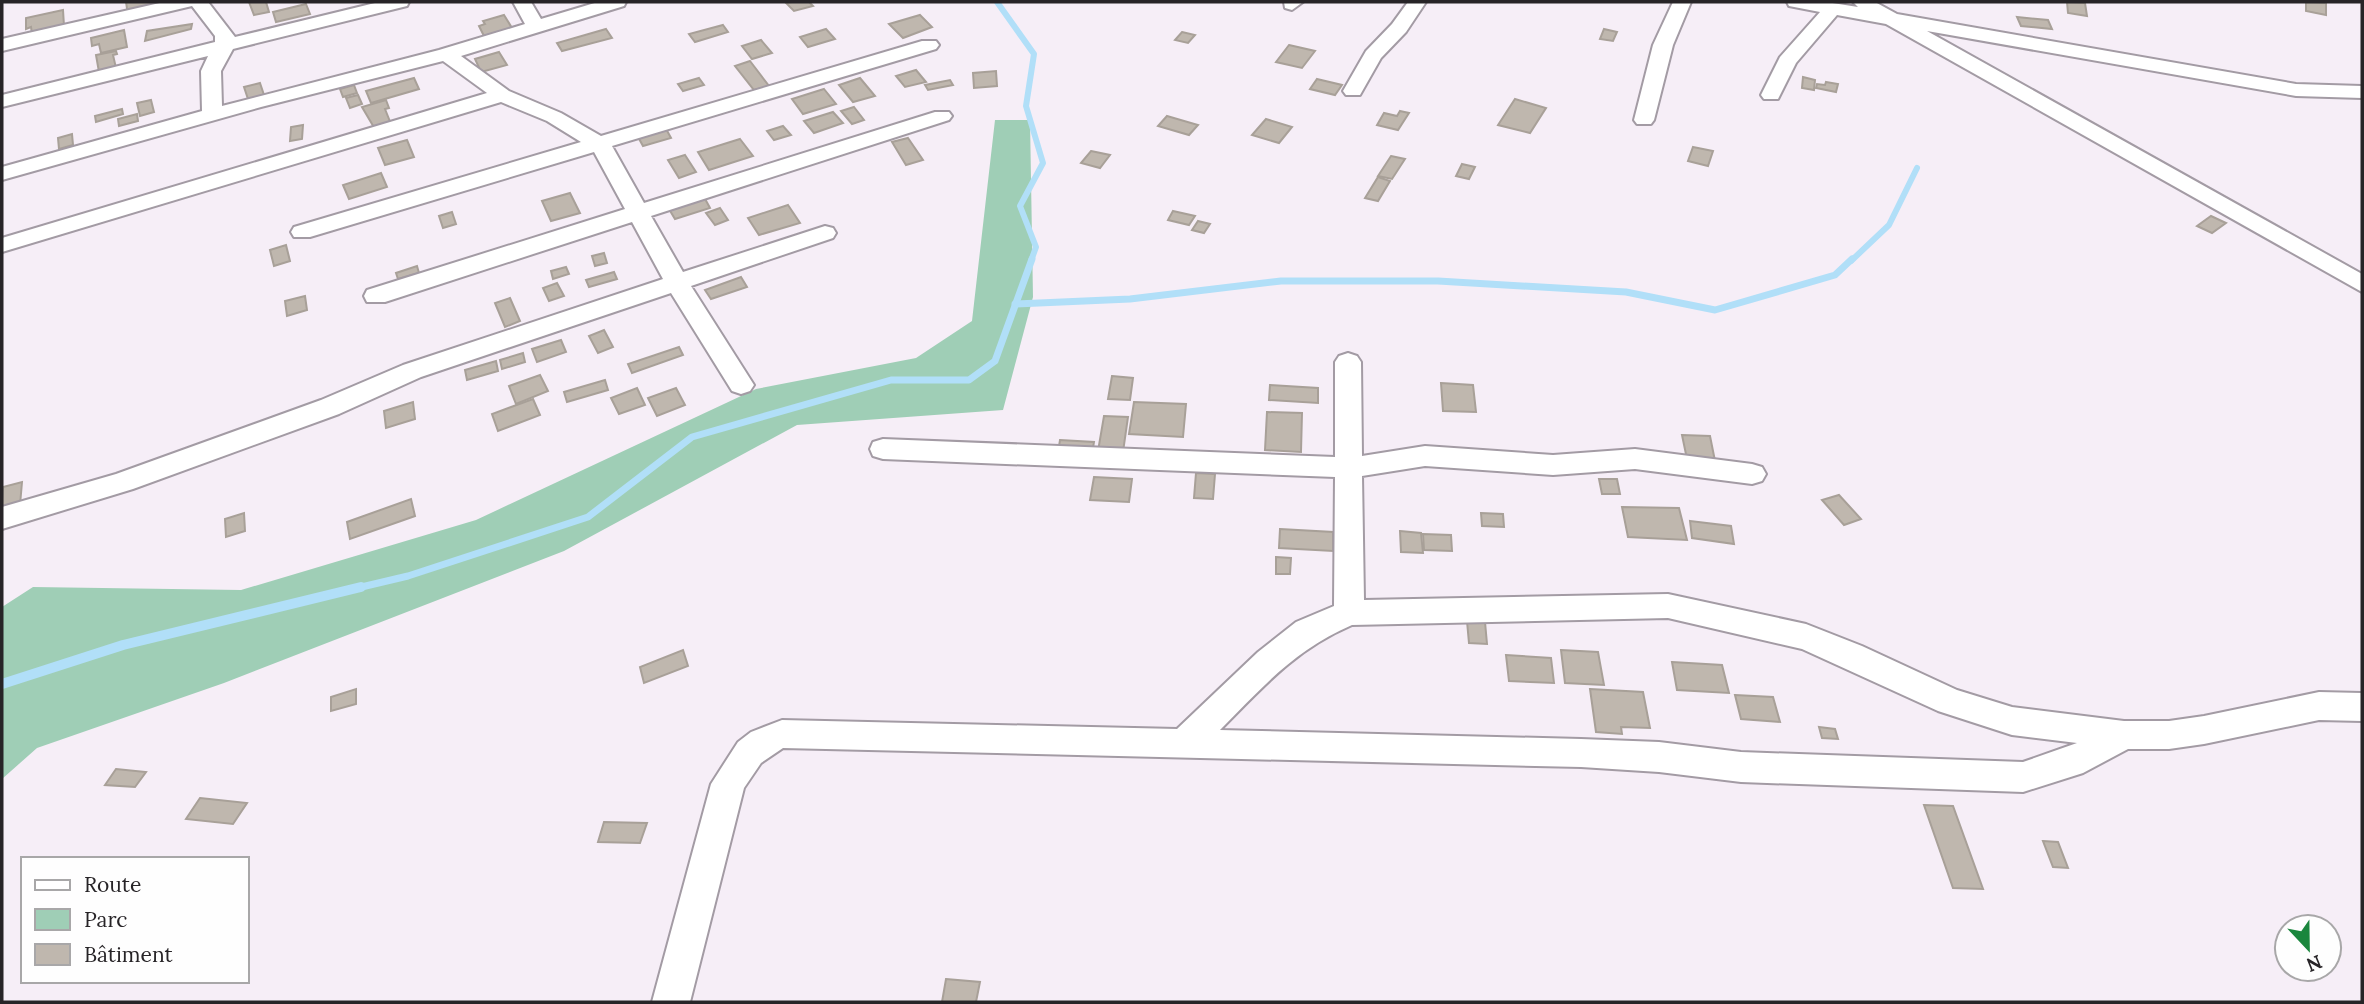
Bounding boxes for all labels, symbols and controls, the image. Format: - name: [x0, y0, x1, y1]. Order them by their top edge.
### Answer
- legend: [21, 857, 248, 983]
- text: Route: [84, 871, 141, 898]
- text: Parc: [84, 906, 128, 933]
- north arrow: [2273, 913, 2343, 983]
- text: Bâtiment: [84, 941, 173, 968]
- text: N: [2303, 950, 2326, 978]

